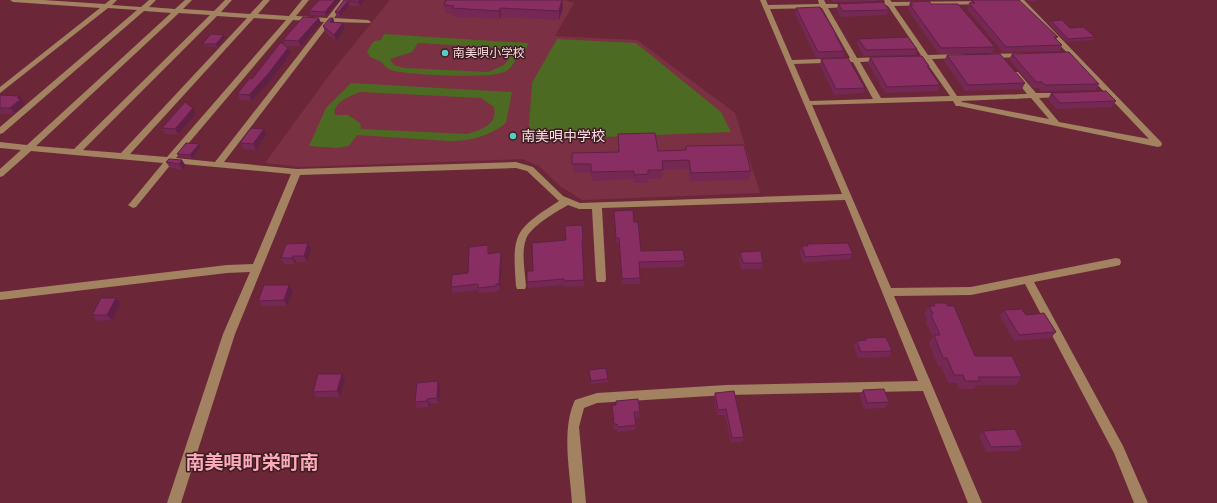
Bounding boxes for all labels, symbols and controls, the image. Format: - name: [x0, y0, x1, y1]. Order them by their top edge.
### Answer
- place label: 南美唄小学校: [453, 45, 525, 59]
- marker: 南美唄小学校: [440, 48, 450, 58]
- place label: 南美唄中学校: [521, 127, 605, 144]
- marker: 南美唄中学校: [508, 131, 518, 141]
- district label: 南美唄町栄町南: [185, 450, 319, 473]

